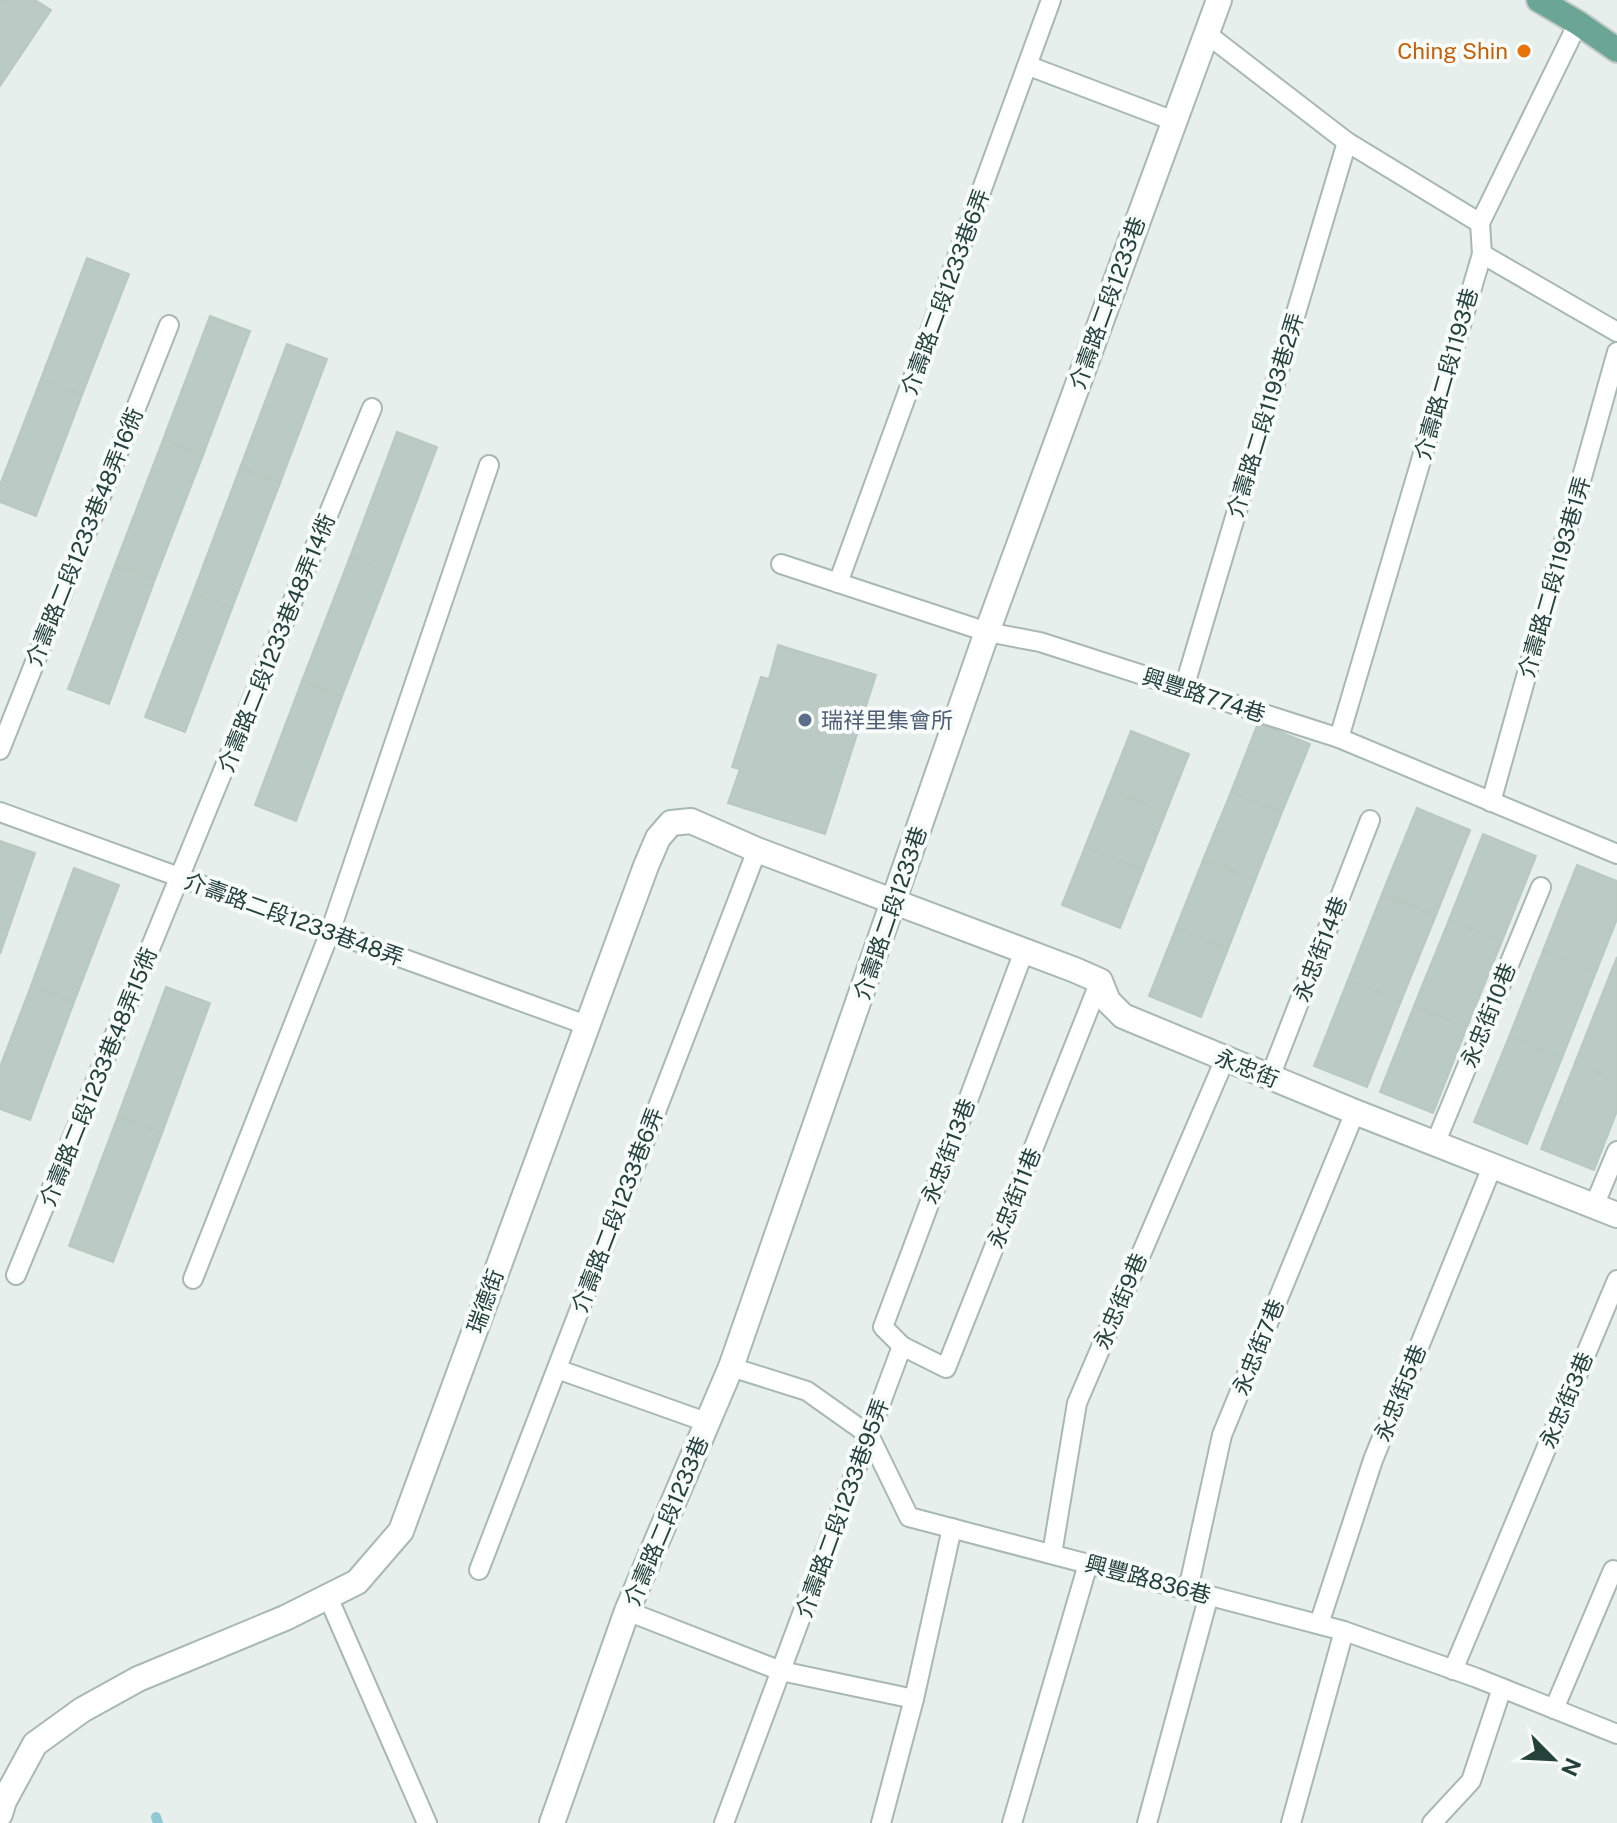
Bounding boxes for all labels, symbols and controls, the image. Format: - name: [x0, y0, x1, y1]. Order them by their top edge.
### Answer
- place label: Ching Shin: [1397, 38, 1508, 64]
- marker: Ching Shin: [1515, 42, 1533, 60]
- street label: 介壽路二段1233巷6弄: [896, 185, 994, 399]
- street label: 介壽路二段1233巷: [1064, 213, 1150, 393]
- street label: 介壽路二段1193巷: [1409, 285, 1483, 463]
- street label: 介壽路二段1193巷2弄: [1222, 310, 1308, 520]
- street label: 介壽路二段1233巷48弄16衖: [20, 404, 148, 670]
- street label: 介壽路二段1193巷1弄: [1513, 473, 1595, 681]
- street label: 介壽路二段1233巷48弄14衖: [212, 510, 340, 776]
- street label: 興豐路774巷: [1139, 663, 1269, 727]
- place label: 瑞祥里集會所: [821, 707, 953, 733]
- marker: 瑞祥里集會所: [796, 711, 814, 729]
- street label: 介壽路二段1233巷: [848, 823, 932, 1003]
- street label: 介壽路二段1233巷48弄: [181, 867, 407, 971]
- street label: 永忠街14巷: [1288, 893, 1352, 1005]
- street label: 介壽路二段1233巷48弄15衖: [34, 944, 162, 1210]
- street label: 永忠街10巷: [1455, 959, 1521, 1071]
- street label: 永忠街: [1212, 1044, 1282, 1092]
- street label: 永忠街13巷: [916, 1095, 980, 1207]
- street label: 介壽路二段1233巷6弄: [566, 1104, 668, 1316]
- street label: 永忠街11巷: [982, 1144, 1046, 1252]
- street label: 永忠街9巷: [1088, 1249, 1152, 1353]
- street label: 瑞德街: [461, 1266, 509, 1336]
- street label: 永忠街7巷: [1227, 1295, 1289, 1399]
- street label: 永忠街5巷: [1369, 1341, 1431, 1445]
- street label: 永忠街3巷: [1534, 1348, 1598, 1452]
- street label: 介壽路二段1233巷95弄: [790, 1395, 894, 1621]
- street label: 介壽路二段1233巷: [619, 1432, 713, 1610]
- street label: 興豐路836巷: [1082, 1550, 1214, 1608]
- north arrow: [1513, 1719, 1593, 1799]
- text: N: [1556, 1754, 1587, 1780]

